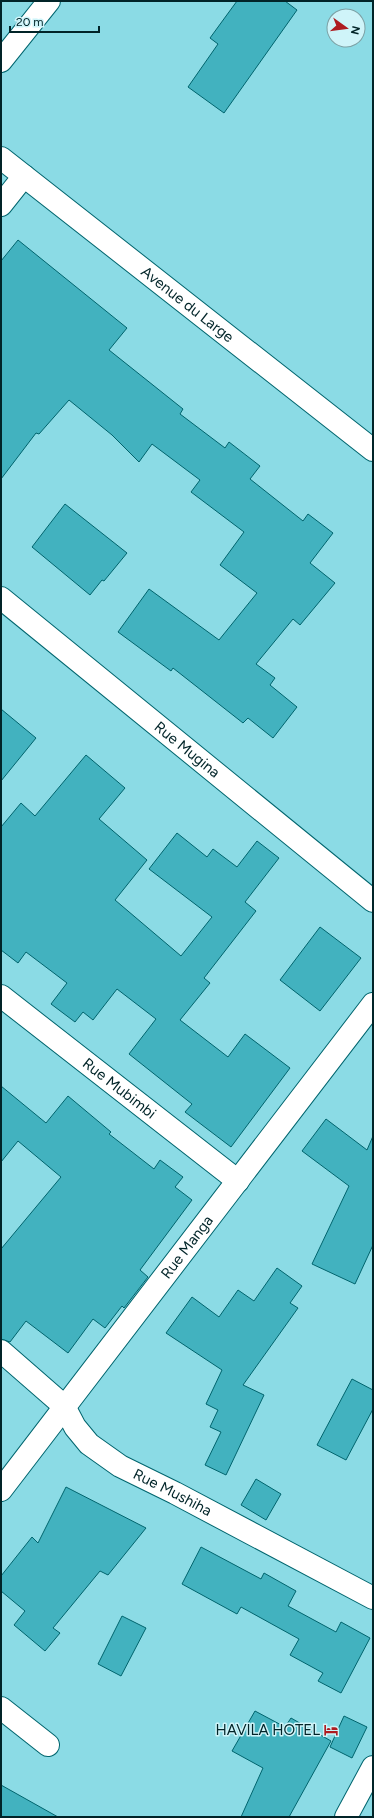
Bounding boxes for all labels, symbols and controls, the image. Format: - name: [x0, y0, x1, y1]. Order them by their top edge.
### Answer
- scale bar: [10, 8, 99, 34]
- north arrow: [326, 8, 366, 48]
- text: 20 m: [16, 15, 44, 29]
- text: N: [348, 25, 363, 36]
- street label: Avenue du Large: [137, 262, 237, 346]
- street label: Rue Mugina: [151, 718, 223, 782]
- street label: Rue Mubimbi: [79, 1054, 160, 1122]
- street label: Rue Manga: [157, 1212, 217, 1282]
- street label: Rue Mushiha: [130, 1465, 215, 1520]
- place label: HAVILA HOTEL: [215, 1721, 320, 1739]
- hotel icon: HAVILA HOTEL: [323, 1722, 339, 1738]

